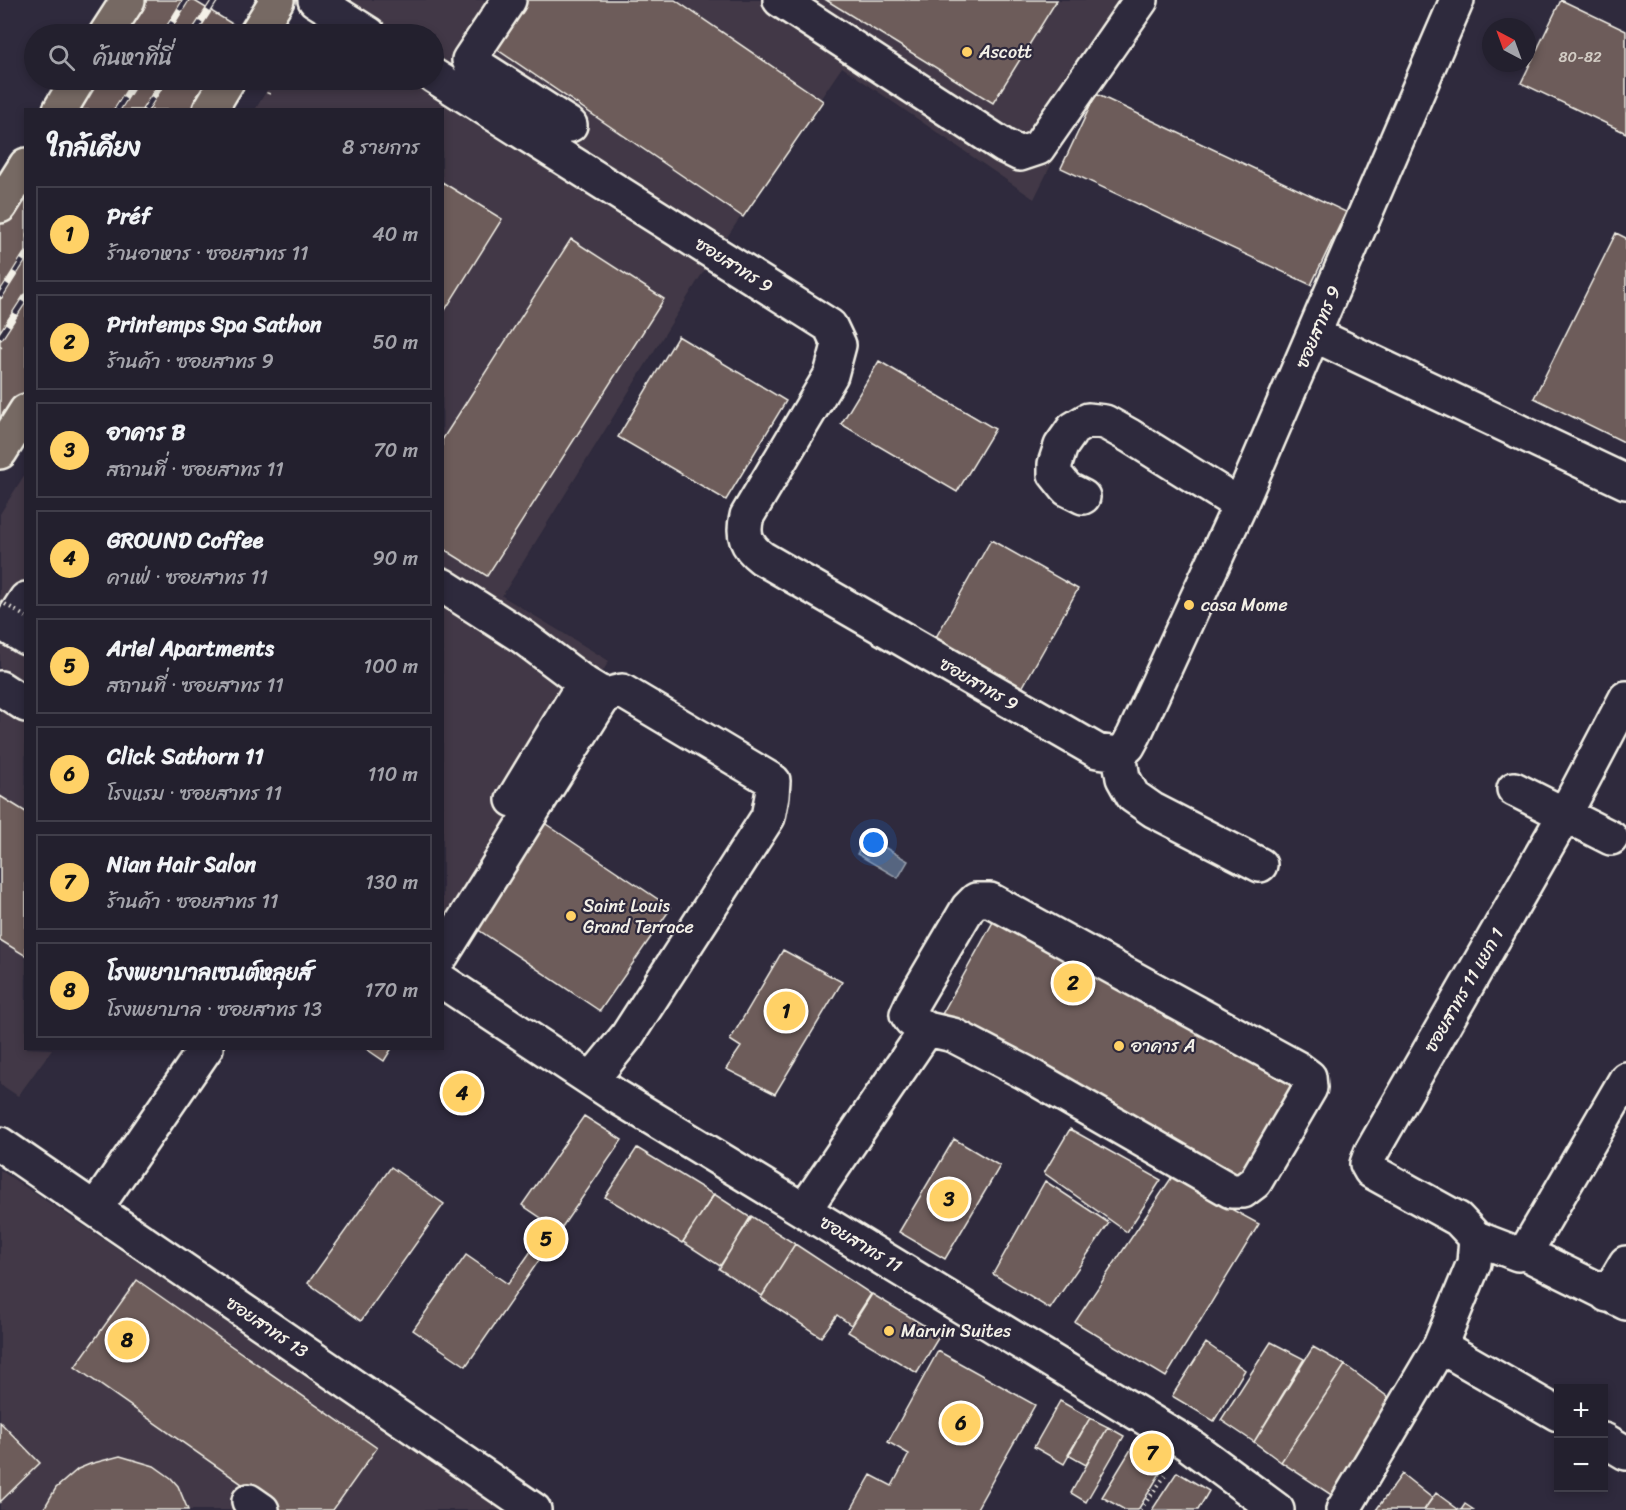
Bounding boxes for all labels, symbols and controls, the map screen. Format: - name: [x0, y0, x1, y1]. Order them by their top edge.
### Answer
- north arrow: [1482, 18, 1536, 72]
- search box: [24, 24, 444, 90]
- place label: Ascott: [978, 36, 1032, 68]
- text: ค้นหาที่นี่: [93, 38, 173, 77]
- icon: search: [45, 41, 78, 74]
- house number: 80-82: [1558, 44, 1602, 70]
- marker: Ascott: [960, 45, 974, 59]
- text: ใกล้เคียง: [48, 124, 140, 170]
- text: 8 รายการ: [342, 130, 420, 165]
- text: Préf: [107, 197, 150, 236]
- text: 1: [65, 217, 74, 252]
- text: 40 m: [372, 217, 418, 252]
- street label: ซอยสาทร 9: [688, 228, 780, 302]
- text: ร้านอาหาร · ซอยสาทร 11: [107, 236, 309, 271]
- street label: ซอยสาทร 9: [1286, 281, 1350, 373]
- text: Printemps Spa Sathon: [107, 305, 322, 344]
- text: 2: [64, 325, 75, 360]
- text: 50 m: [373, 325, 418, 360]
- text: ร้านค้า · ซอยสาทร 9: [107, 344, 274, 379]
- text: อาคาร B: [107, 413, 185, 452]
- text: 3: [64, 433, 75, 468]
- text: 70 m: [373, 433, 418, 468]
- text: สถานที่ · ซอยสาทร 11: [107, 452, 284, 487]
- text: GROUND Coffee: [107, 521, 263, 560]
- text: 4: [63, 541, 76, 576]
- text: 90 m: [373, 541, 418, 576]
- text: คาเฟ่ · ซอยสาทร 11: [107, 560, 268, 595]
- place label: casa Mome: [1201, 589, 1288, 621]
- marker: casa Mome: [1182, 598, 1196, 612]
- text: Ariel Apartments: [107, 629, 274, 668]
- street label: ซอยสาทร 9: [933, 648, 1025, 720]
- text: 5: [63, 649, 76, 684]
- text: 100 m: [364, 649, 418, 684]
- text: สถานที่ · ซอยสาทร 11: [107, 668, 284, 703]
- text: Click Sathorn 11: [107, 737, 264, 776]
- text: 6: [64, 757, 75, 792]
- text: 110 m: [368, 757, 418, 792]
- text: โรงแรม · ซอยสาทร 11: [107, 776, 282, 811]
- your location: [859, 828, 888, 857]
- text: Nian Hair Salon: [107, 845, 256, 884]
- text: 7: [64, 865, 75, 900]
- text: 130 m: [365, 865, 418, 900]
- text: ร้านค้า · ซอยสาทร 11: [107, 884, 279, 919]
- place label: Saint Louis Grand Terrace: [583, 890, 694, 943]
- marker: Saint Louis Grand Terrace: [564, 909, 578, 923]
- street label: ซอยสาทร 11 แยก 1: [1415, 921, 1513, 1059]
- text: โรงพยาบาลเซนต์หลุยส์: [107, 953, 312, 992]
- pin: 2: [1054, 960, 1092, 1006]
- text: 8: [63, 973, 76, 1008]
- text: 170 m: [365, 973, 418, 1008]
- pin: 1: [766, 988, 806, 1034]
- text: โรงพยาบาล · ซอยสาทร 13: [107, 992, 322, 1027]
- place label: อาคาร A: [1130, 1030, 1196, 1062]
- marker: อาคาร A: [1112, 1039, 1126, 1053]
- pin: 4: [442, 1070, 482, 1116]
- pin: 3: [930, 1176, 968, 1222]
- street label: ซอยสาทร 11: [813, 1207, 909, 1281]
- pin: 5: [526, 1216, 566, 1262]
- street label: ซอยสาทร 13: [219, 1287, 315, 1367]
- place label: Marvin Suites: [901, 1315, 1012, 1347]
- pin: 8: [108, 1318, 146, 1362]
- marker: Marvin Suites: [882, 1324, 896, 1338]
- map controls: [1554, 1384, 1608, 1492]
- button: +: [1554, 1384, 1608, 1438]
- pin: 6: [942, 1400, 980, 1446]
- pin: 7: [1132, 1430, 1172, 1476]
- button: −: [1554, 1438, 1608, 1492]

